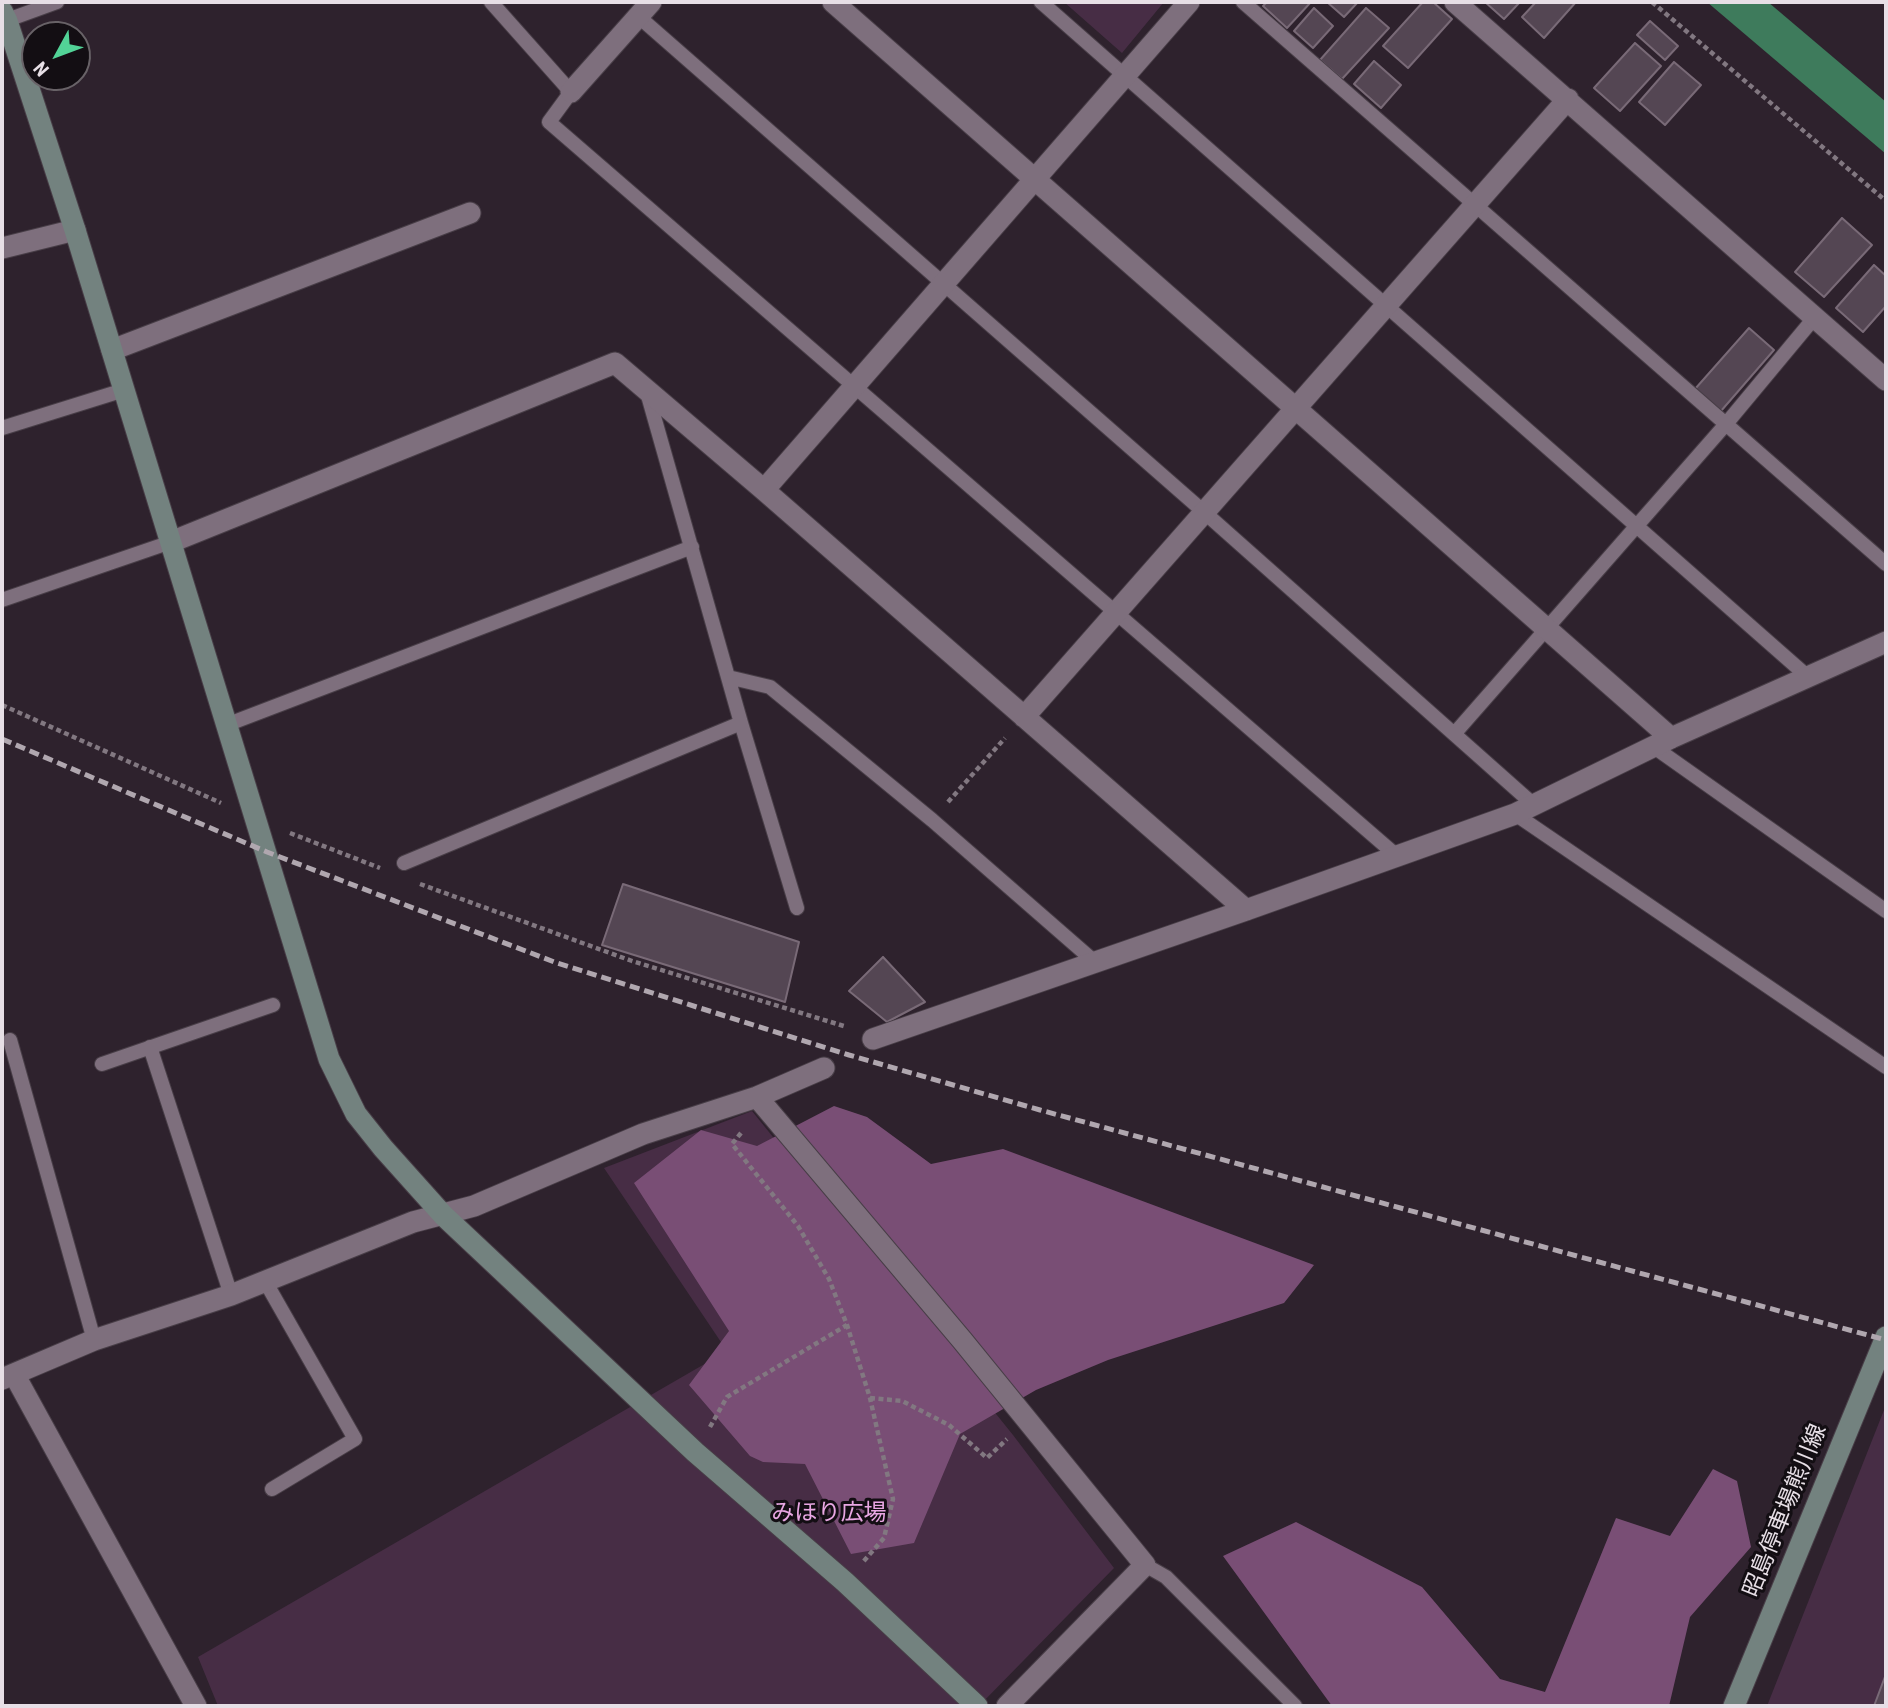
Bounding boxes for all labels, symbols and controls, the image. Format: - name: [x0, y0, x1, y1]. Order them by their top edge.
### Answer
- north arrow: [21, 21, 91, 91]
- text: N: [29, 57, 54, 81]
- street label: 昭島停車場熊川線: [1739, 1421, 1833, 1601]
- park label: みほり広場: [772, 1500, 886, 1528]

